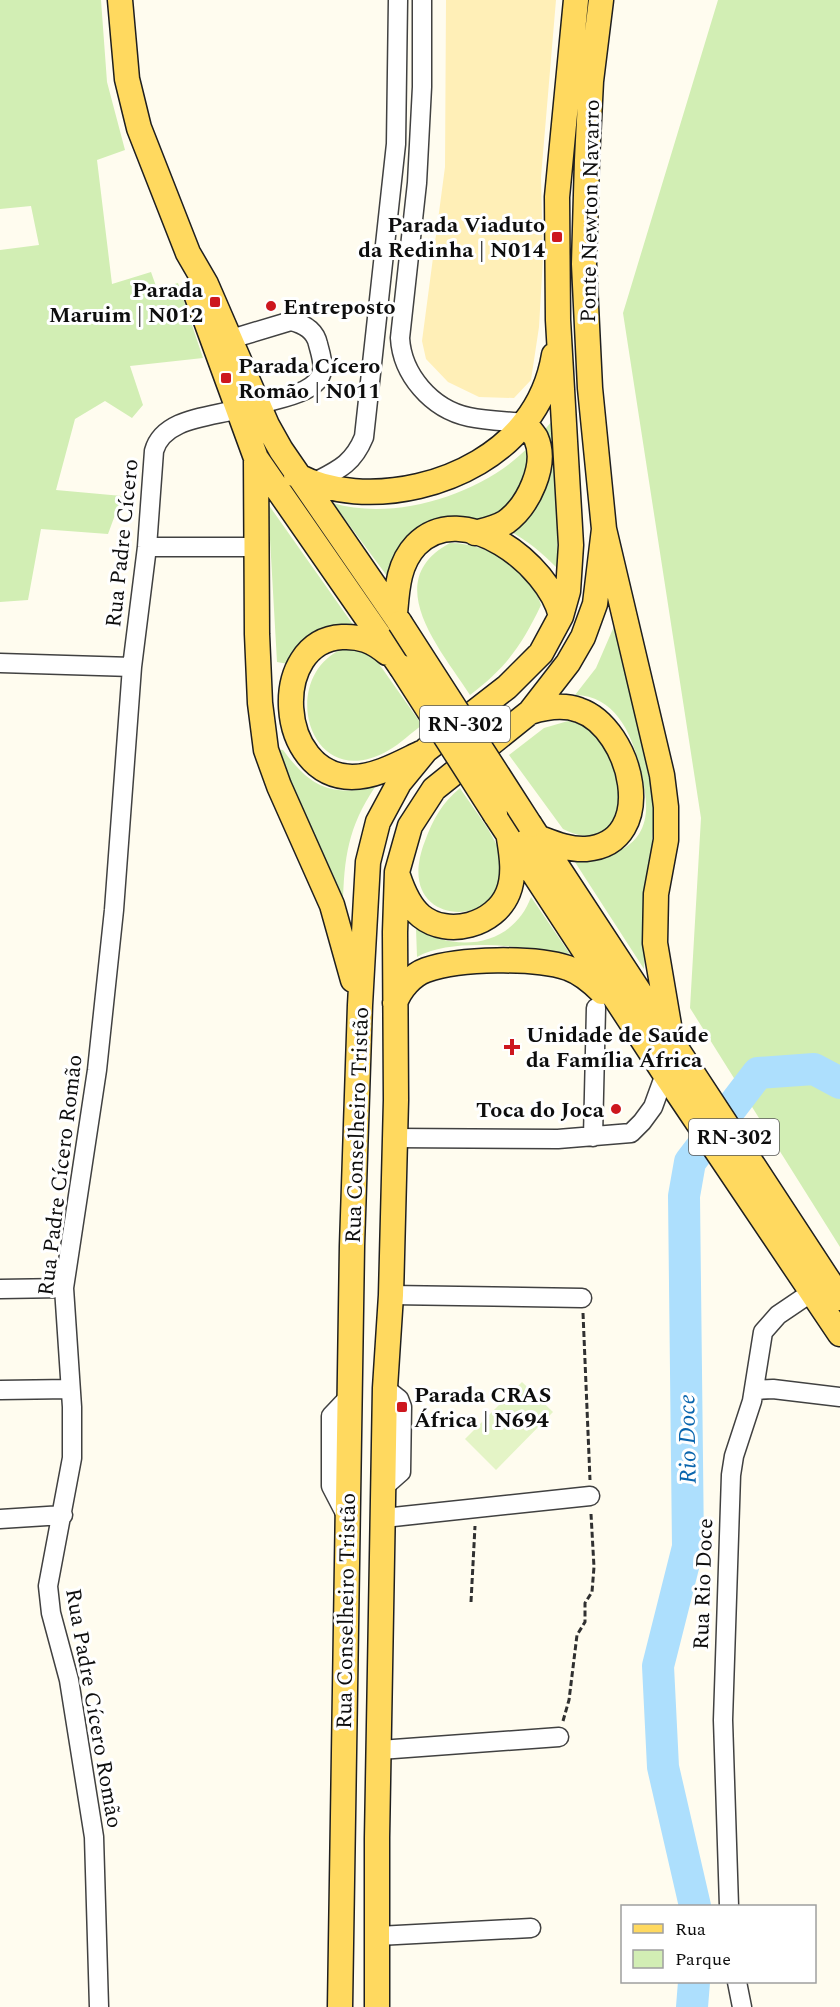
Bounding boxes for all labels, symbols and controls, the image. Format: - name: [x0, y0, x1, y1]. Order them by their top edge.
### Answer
- street label: Ponte Newton Navarro: [572, 99, 609, 323]
- place label: Parada Viaduto da Redinha | N014: [358, 209, 546, 267]
- marker: Parada Viaduto da Redinha | N014: [550, 230, 564, 244]
- place label: Parada Maruim | N012: [49, 274, 204, 332]
- place label: Entreposto: [283, 291, 396, 324]
- marker: Parada Maruim | N012: [208, 295, 222, 309]
- marker: Entreposto: [264, 299, 278, 313]
- place label: Parada Cícero Romão | N011: [238, 350, 381, 408]
- marker: Parada Cícero Romão | N011: [219, 371, 233, 385]
- street label: Rua Padre Cícero: [97, 457, 148, 629]
- road number: RN-302: [420, 706, 510, 742]
- street label: Rua Conselheiro Tristão: [337, 1006, 378, 1244]
- place label: Unidade de Saúde da Família África: [526, 1019, 709, 1077]
- marker: Unidade de Saúde da Família África: [503, 1038, 521, 1056]
- street label: Rua Padre Cícero Romão: [29, 1053, 92, 1298]
- place label: Toca do Joca: [476, 1094, 605, 1127]
- marker: Toca do Joca: [609, 1102, 623, 1116]
- road number: RN-302: [689, 1119, 779, 1155]
- place label: Parada CRAS África | N694: [414, 1379, 551, 1437]
- water label: Rio Doce: [669, 1394, 707, 1484]
- marker: Parada CRAS África | N694: [395, 1400, 409, 1414]
- street label: Rua Conselheiro Tristão: [328, 1493, 365, 1729]
- street label: Rua Rio Doce: [685, 1517, 722, 1651]
- street label: Rua Padre Cícero Romão: [56, 1586, 131, 1831]
- legend: [621, 1905, 816, 1983]
- text: Rua: [675, 1916, 706, 1943]
- text: Parque: [675, 1946, 731, 1973]

